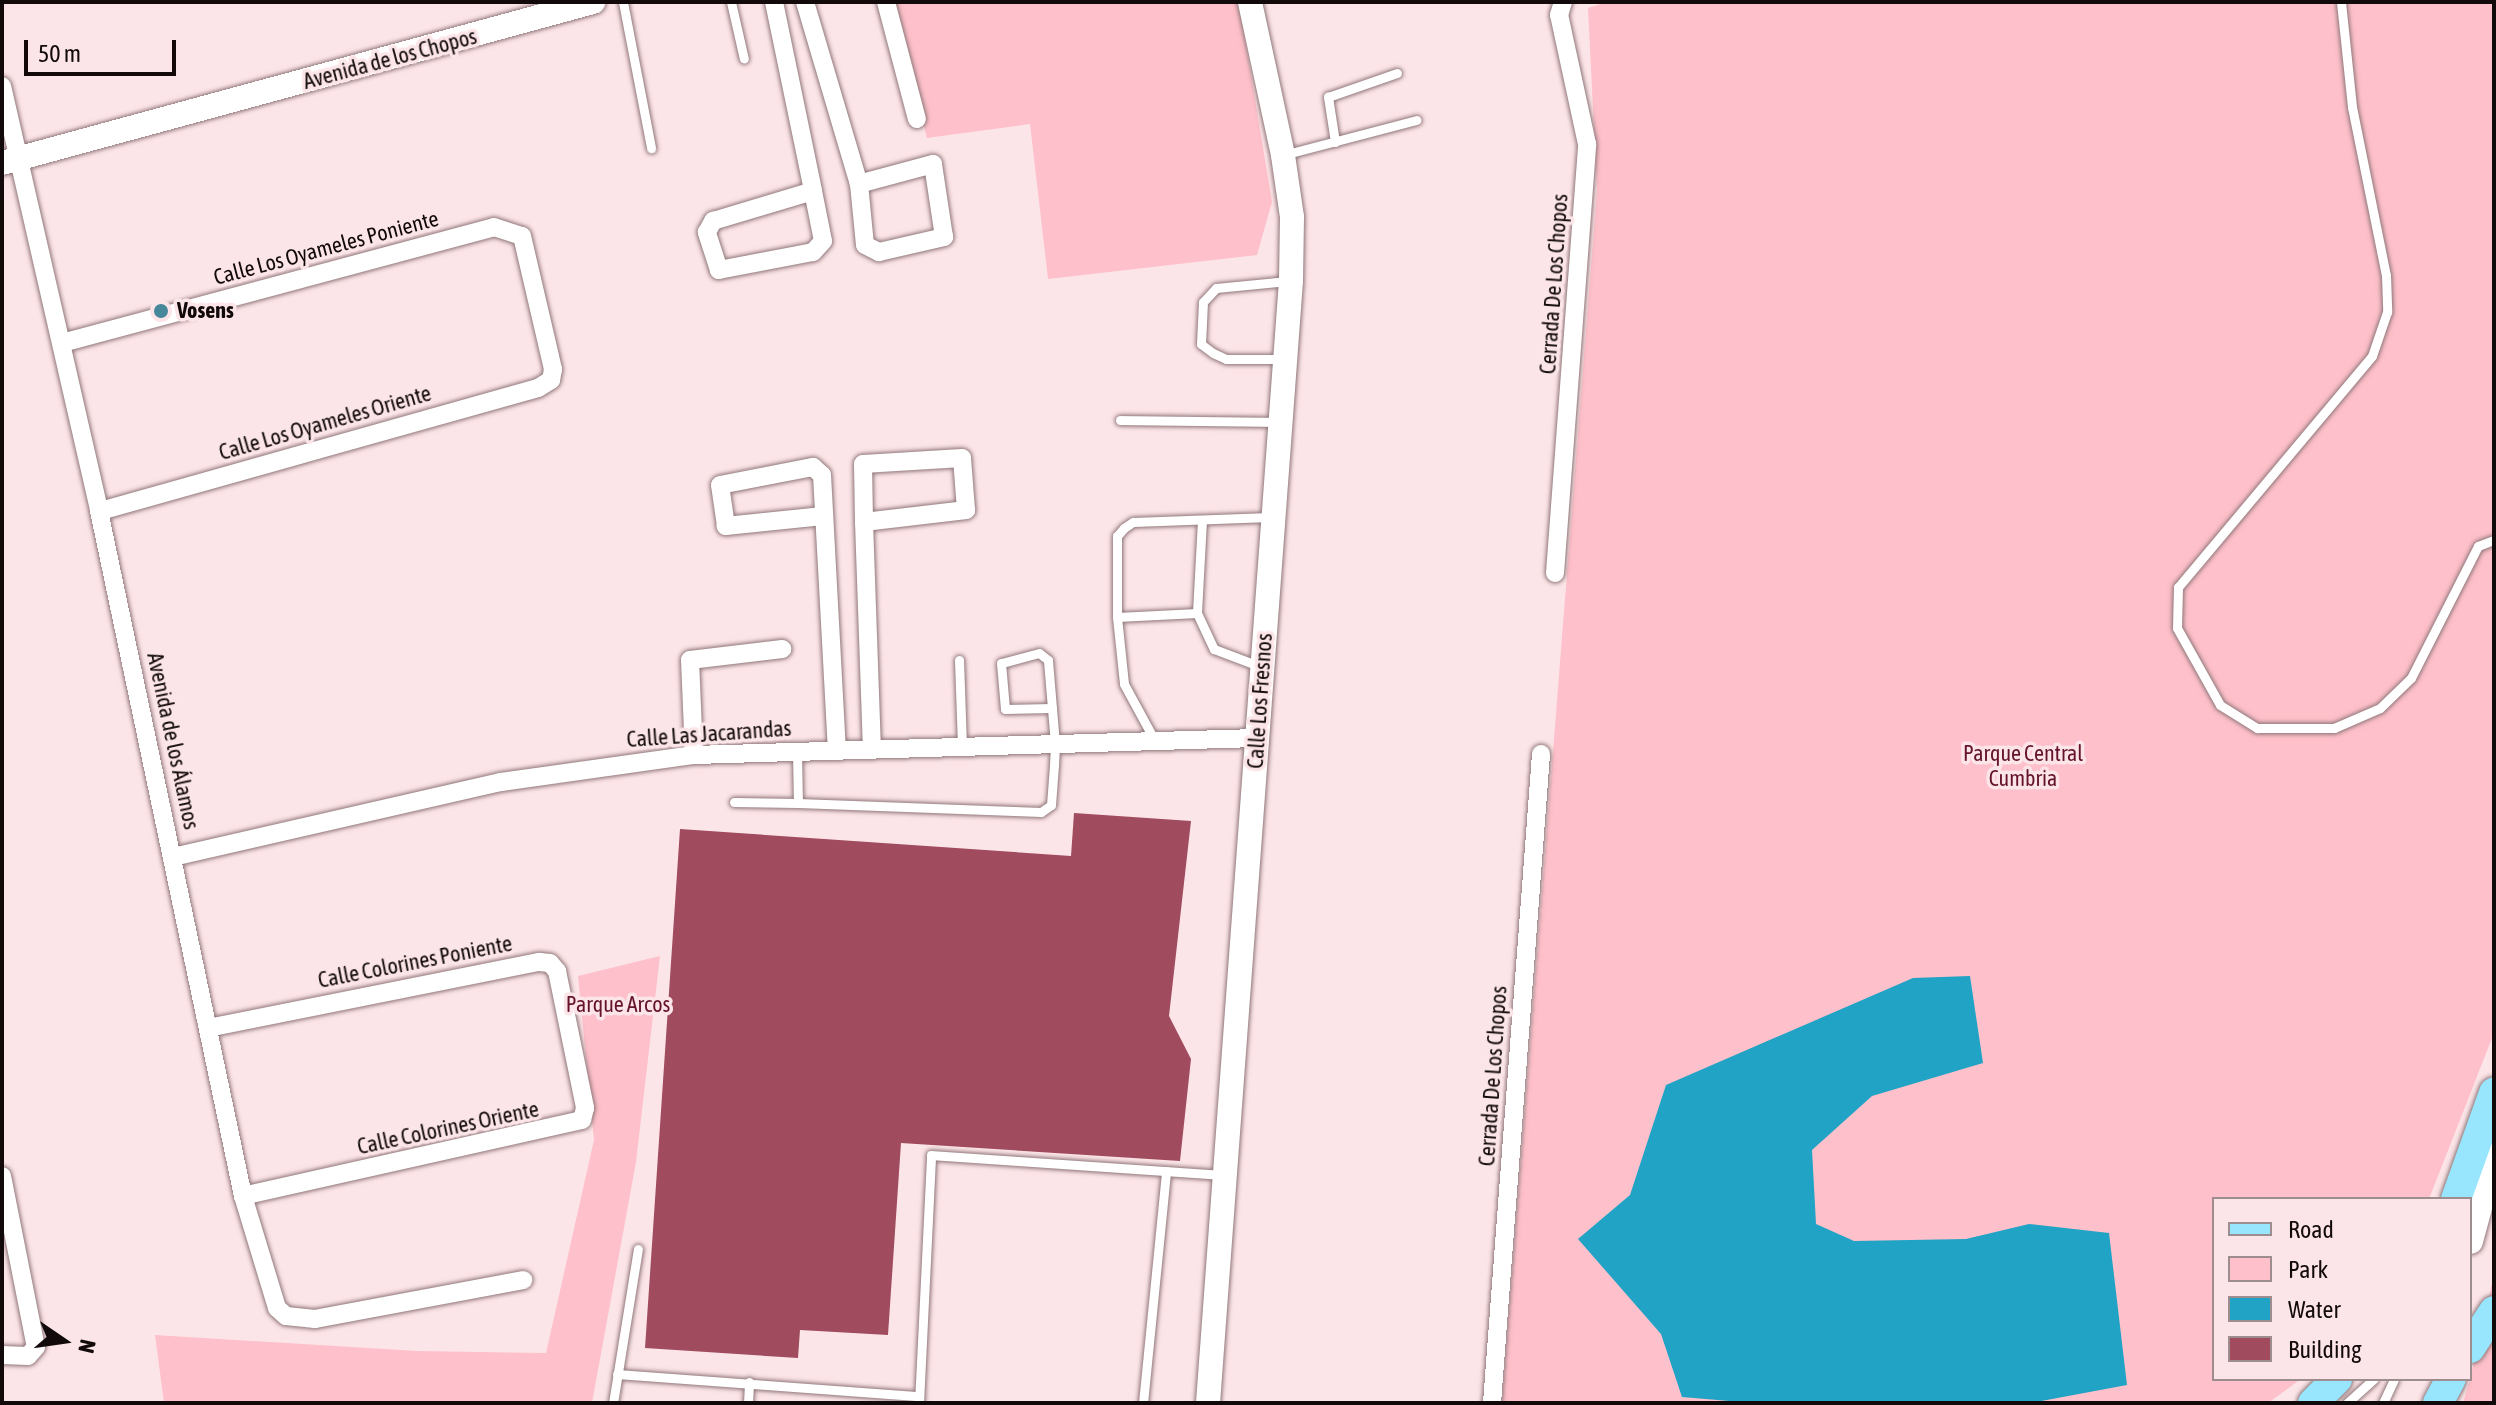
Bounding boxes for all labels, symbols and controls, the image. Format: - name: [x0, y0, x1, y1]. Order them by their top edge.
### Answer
- street label: Avenida de los Chopos: [300, 23, 480, 95]
- scale bar: [28, 24, 180, 74]
- text: 50 m: [38, 40, 81, 67]
- street label: Cerrada De Los Chopos: [1535, 193, 1573, 375]
- street label: Calle Los Oyameles Poniente: [211, 205, 441, 291]
- place label: Vosens: [177, 298, 234, 324]
- marker: Vosens: [152, 302, 170, 320]
- street label: Calle Los Oyameles Oriente: [216, 380, 434, 466]
- street label: Calle Los Fresnos: [1242, 632, 1278, 770]
- street label: Avenida de los Álamos: [141, 650, 205, 832]
- street label: Calle Las Jacarandas: [626, 715, 792, 753]
- park label: Parque Central Cumbria: [1963, 740, 2083, 792]
- street label: Calle Colorines Poniente: [316, 930, 514, 994]
- street label: Cerrada De Los Chopos: [1474, 985, 1512, 1167]
- park label: Parque Arcos: [566, 992, 670, 1018]
- street label: Calle Colorines Oriente: [355, 1096, 541, 1160]
- legend: [2212, 1197, 2472, 1381]
- text: Road: [2288, 1216, 2334, 1243]
- text: Park: [2288, 1256, 2328, 1283]
- text: Water: [2288, 1296, 2341, 1323]
- north arrow: [24, 1301, 104, 1381]
- text: Building: [2288, 1336, 2361, 1363]
- text: N: [73, 1337, 102, 1356]

